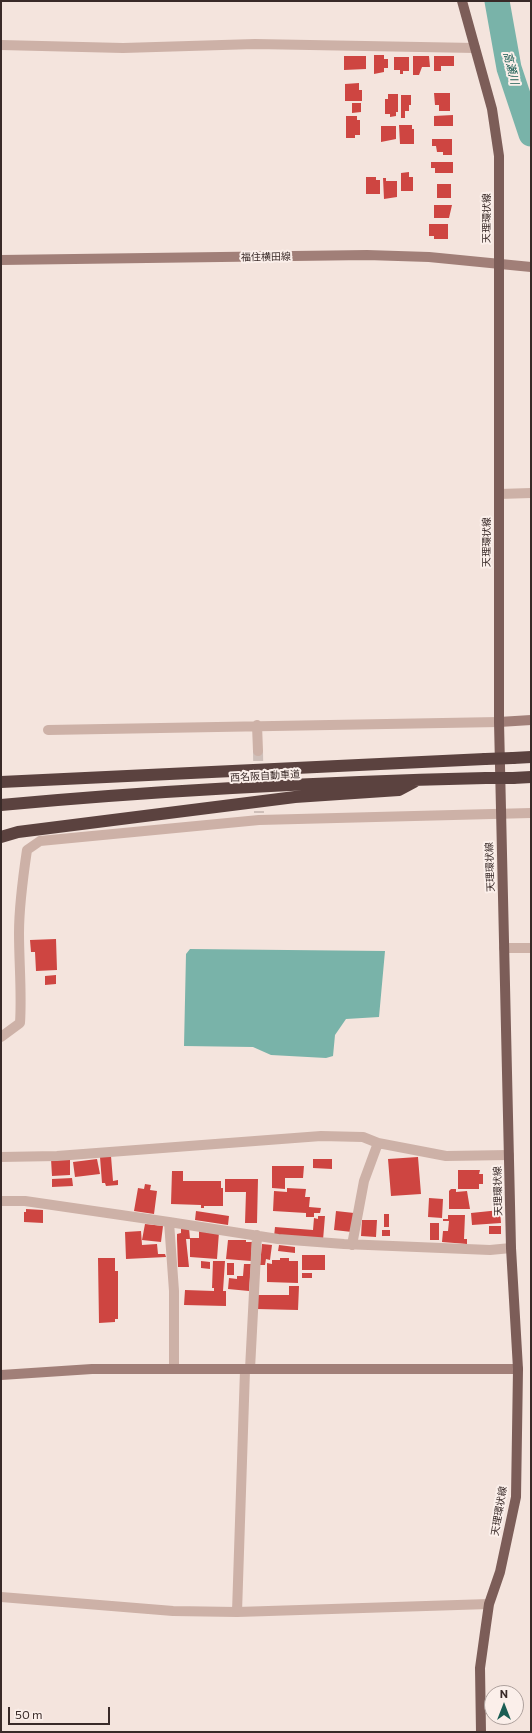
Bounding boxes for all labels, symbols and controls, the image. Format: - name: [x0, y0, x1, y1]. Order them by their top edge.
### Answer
- water label: 高瀬川: [501, 50, 521, 86]
- street label: 天理環状線: [481, 193, 493, 243]
- street label: 福住横田線: [241, 251, 291, 263]
- street label: 天理環状線: [481, 517, 493, 567]
- street label: 西名阪自動車道: [230, 768, 300, 784]
- street label: 天理環状線: [483, 842, 497, 892]
- street label: 天理環状線: [492, 1166, 504, 1216]
- street label: 天理環状線: [489, 1485, 509, 1537]
- north arrow: [484, 1685, 524, 1725]
- text: N: [500, 1687, 508, 1700]
- scale bar: [10, 1699, 112, 1725]
- text: 50 m: [15, 1707, 43, 1721]

